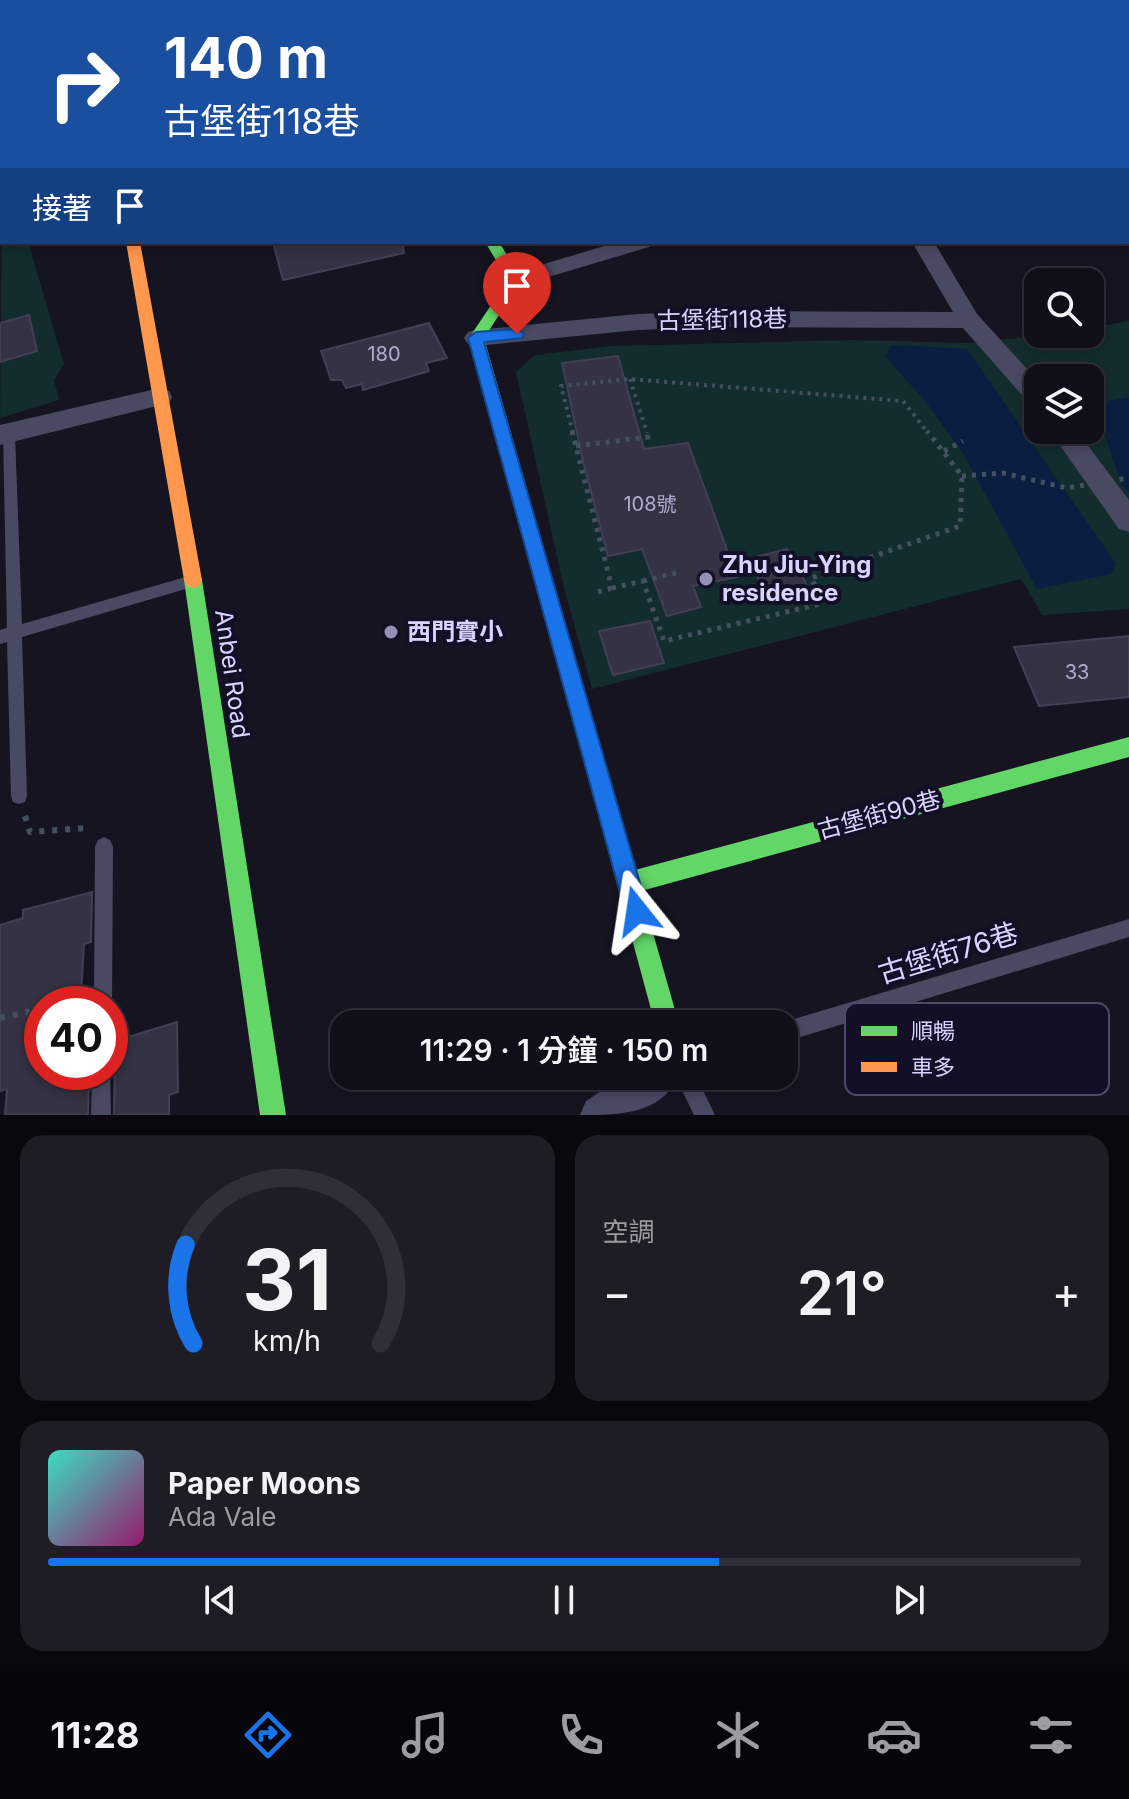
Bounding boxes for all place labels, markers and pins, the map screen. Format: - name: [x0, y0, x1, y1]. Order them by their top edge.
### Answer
- pin: [483, 252, 551, 334]
- place label: Zhu Jiu-Ying residence: [722, 550, 871, 607]
- marker: Zhu Jiu-Ying residence: [697, 570, 715, 588]
- place label: 西門實小: [407, 617, 503, 646]
- marker: 西門實小: [382, 623, 400, 641]

